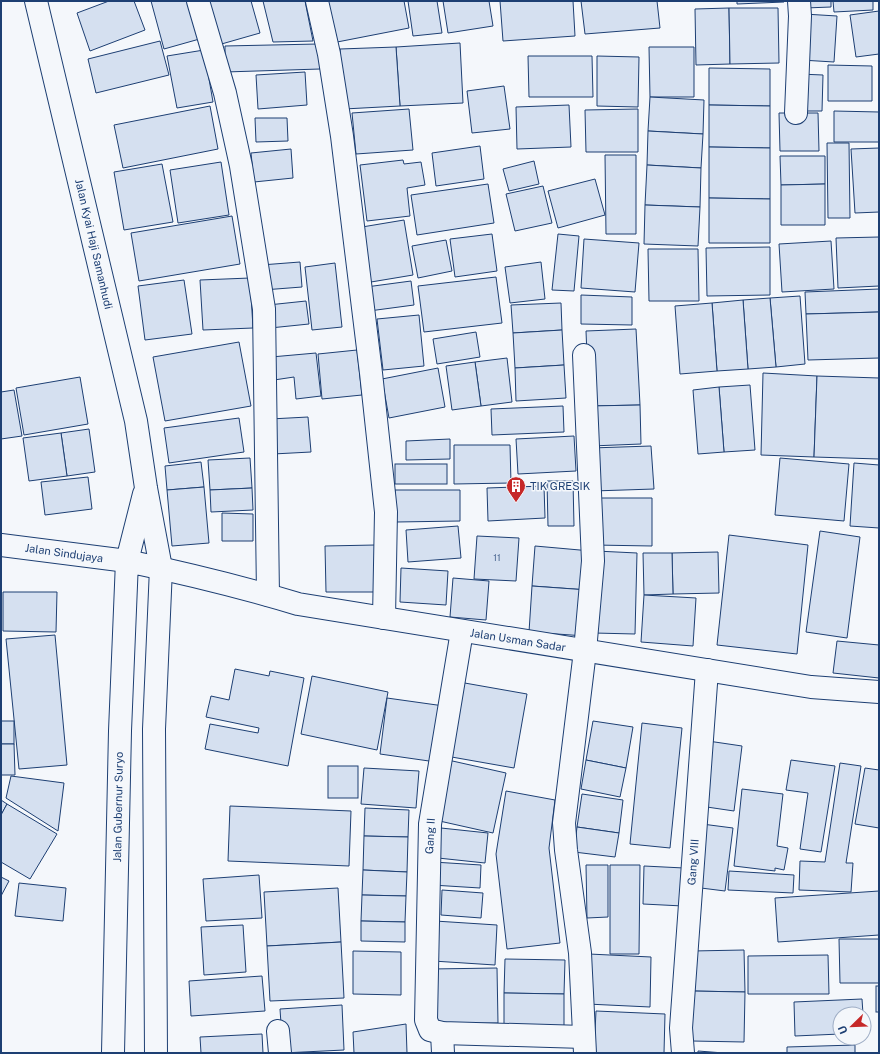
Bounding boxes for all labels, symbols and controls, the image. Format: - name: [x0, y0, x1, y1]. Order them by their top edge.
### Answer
- street label: Jalan Kyai Haji Samanhudi: [73, 178, 115, 310]
- building icon: TIK GRESIK: [505, 475, 527, 503]
- place label: TIK GRESIK: [530, 480, 591, 492]
- street label: Jalan Sindujaya: [24, 542, 104, 564]
- house number: 11: [493, 552, 501, 563]
- street label: Jalan Usman Sadar: [469, 626, 567, 654]
- street label: Jalan Gubernur Suryo: [111, 752, 125, 862]
- street label: Gang II: [423, 818, 437, 854]
- street label: Gang VIII: [685, 838, 701, 886]
- north arrow: [832, 1006, 872, 1046]
- text: U: [836, 1024, 850, 1036]

